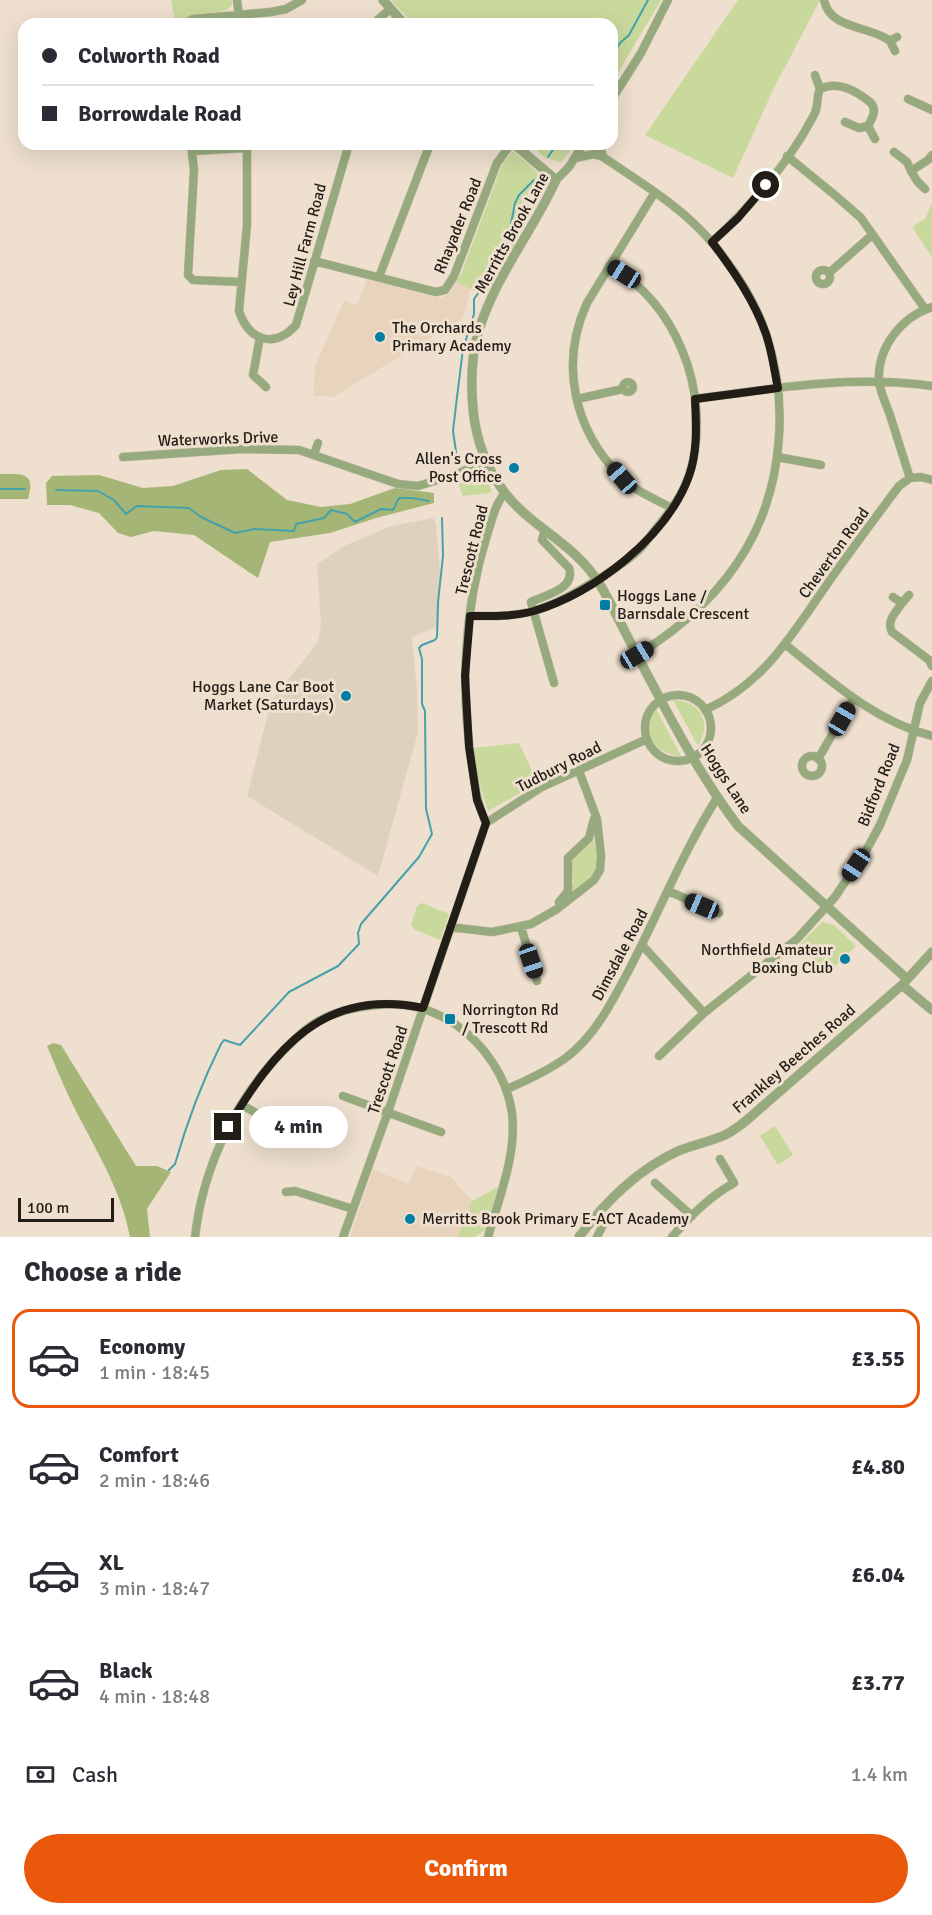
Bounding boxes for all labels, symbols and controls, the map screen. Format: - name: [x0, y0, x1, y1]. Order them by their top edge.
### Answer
- text: Colworth Road: [78, 42, 220, 69]
- text: Borrowdale Road: [78, 100, 242, 127]
- street label: Merritts Brook Lane: [470, 169, 554, 297]
- route start: [752, 171, 779, 198]
- street label: Rhayader Road: [430, 175, 486, 277]
- street label: Ley Hill Farm Road: [279, 181, 331, 309]
- car: [604, 257, 644, 291]
- place label: The Orchards Primary Academy: [392, 318, 512, 356]
- marker: The Orchards Primary Academy: [373, 330, 387, 344]
- street label: Waterworks Drive: [157, 427, 279, 451]
- place label: Allen's Cross Post Office: [415, 449, 502, 487]
- car: [603, 459, 641, 497]
- marker: Allen's Cross Post Office: [507, 461, 521, 475]
- street label: Trescott Road: [451, 503, 493, 597]
- street label: Cheverton Road: [794, 504, 874, 602]
- place label: Hoggs Lane / Barnsdale Crescent: [617, 586, 750, 624]
- marker: Hoggs Lane / Barnsdale Crescent: [598, 598, 612, 612]
- car: [617, 638, 657, 672]
- place label: Hoggs Lane Car Boot Market (Saturdays): [192, 677, 334, 715]
- marker: Hoggs Lane Car Boot Market (Saturdays): [339, 689, 353, 703]
- car: [825, 699, 859, 739]
- street label: Tudbury Road: [513, 737, 605, 797]
- street label: Hoggs Lane: [696, 740, 756, 818]
- street label: Bidford Road: [853, 740, 905, 830]
- car: [838, 845, 874, 885]
- car: [682, 891, 722, 921]
- street label: Dimsdale Road: [587, 906, 653, 1004]
- place label: Northfield Amateur Boxing Club: [701, 940, 833, 978]
- car: [517, 941, 545, 981]
- marker: Northfield Amateur Boxing Club: [838, 952, 852, 966]
- place label: Norrington Rd / Trescott Rd: [462, 1000, 559, 1038]
- street label: Frankley Beeches Road: [728, 1000, 860, 1118]
- marker: Norrington Rd / Trescott Rd: [443, 1012, 457, 1026]
- street label: Trescott Road: [364, 1023, 412, 1117]
- callout: 4 min: [249, 1106, 348, 1148]
- route end: [214, 1113, 241, 1140]
- text: 4 min: [274, 1114, 323, 1139]
- scale bar: [18, 1195, 114, 1222]
- text: 100 m: [27, 1198, 69, 1218]
- place label: Merritts Brook Primary E-ACT Academy: [422, 1209, 689, 1229]
- marker: Merritts Brook Primary E-ACT Academy: [403, 1212, 417, 1226]
- text: Choose a ride: [24, 1256, 182, 1289]
- icon: car: [27, 1332, 81, 1386]
- text: Economy: [99, 1333, 185, 1360]
- text: £3.55: [851, 1345, 905, 1372]
- text: 1 min · 18:45: [99, 1360, 210, 1385]
- icon: car: [27, 1440, 81, 1494]
- text: Comfort: [99, 1441, 179, 1468]
- text: £4.80: [851, 1453, 905, 1480]
- text: 2 min · 18:46: [99, 1468, 210, 1493]
- icon: car: [27, 1548, 81, 1602]
- text: XL: [99, 1549, 124, 1576]
- text: £6.04: [851, 1561, 905, 1588]
- text: 3 min · 18:47: [99, 1576, 210, 1601]
- icon: car: [27, 1656, 81, 1710]
- text: Black: [99, 1657, 153, 1684]
- text: £3.77: [851, 1669, 905, 1696]
- text: 4 min · 18:48: [99, 1684, 210, 1709]
- icon: cash: [24, 1758, 57, 1791]
- text: Cash: [72, 1761, 118, 1788]
- text: 1.4 km: [851, 1762, 908, 1787]
- button: Confirm: [24, 1834, 908, 1903]

